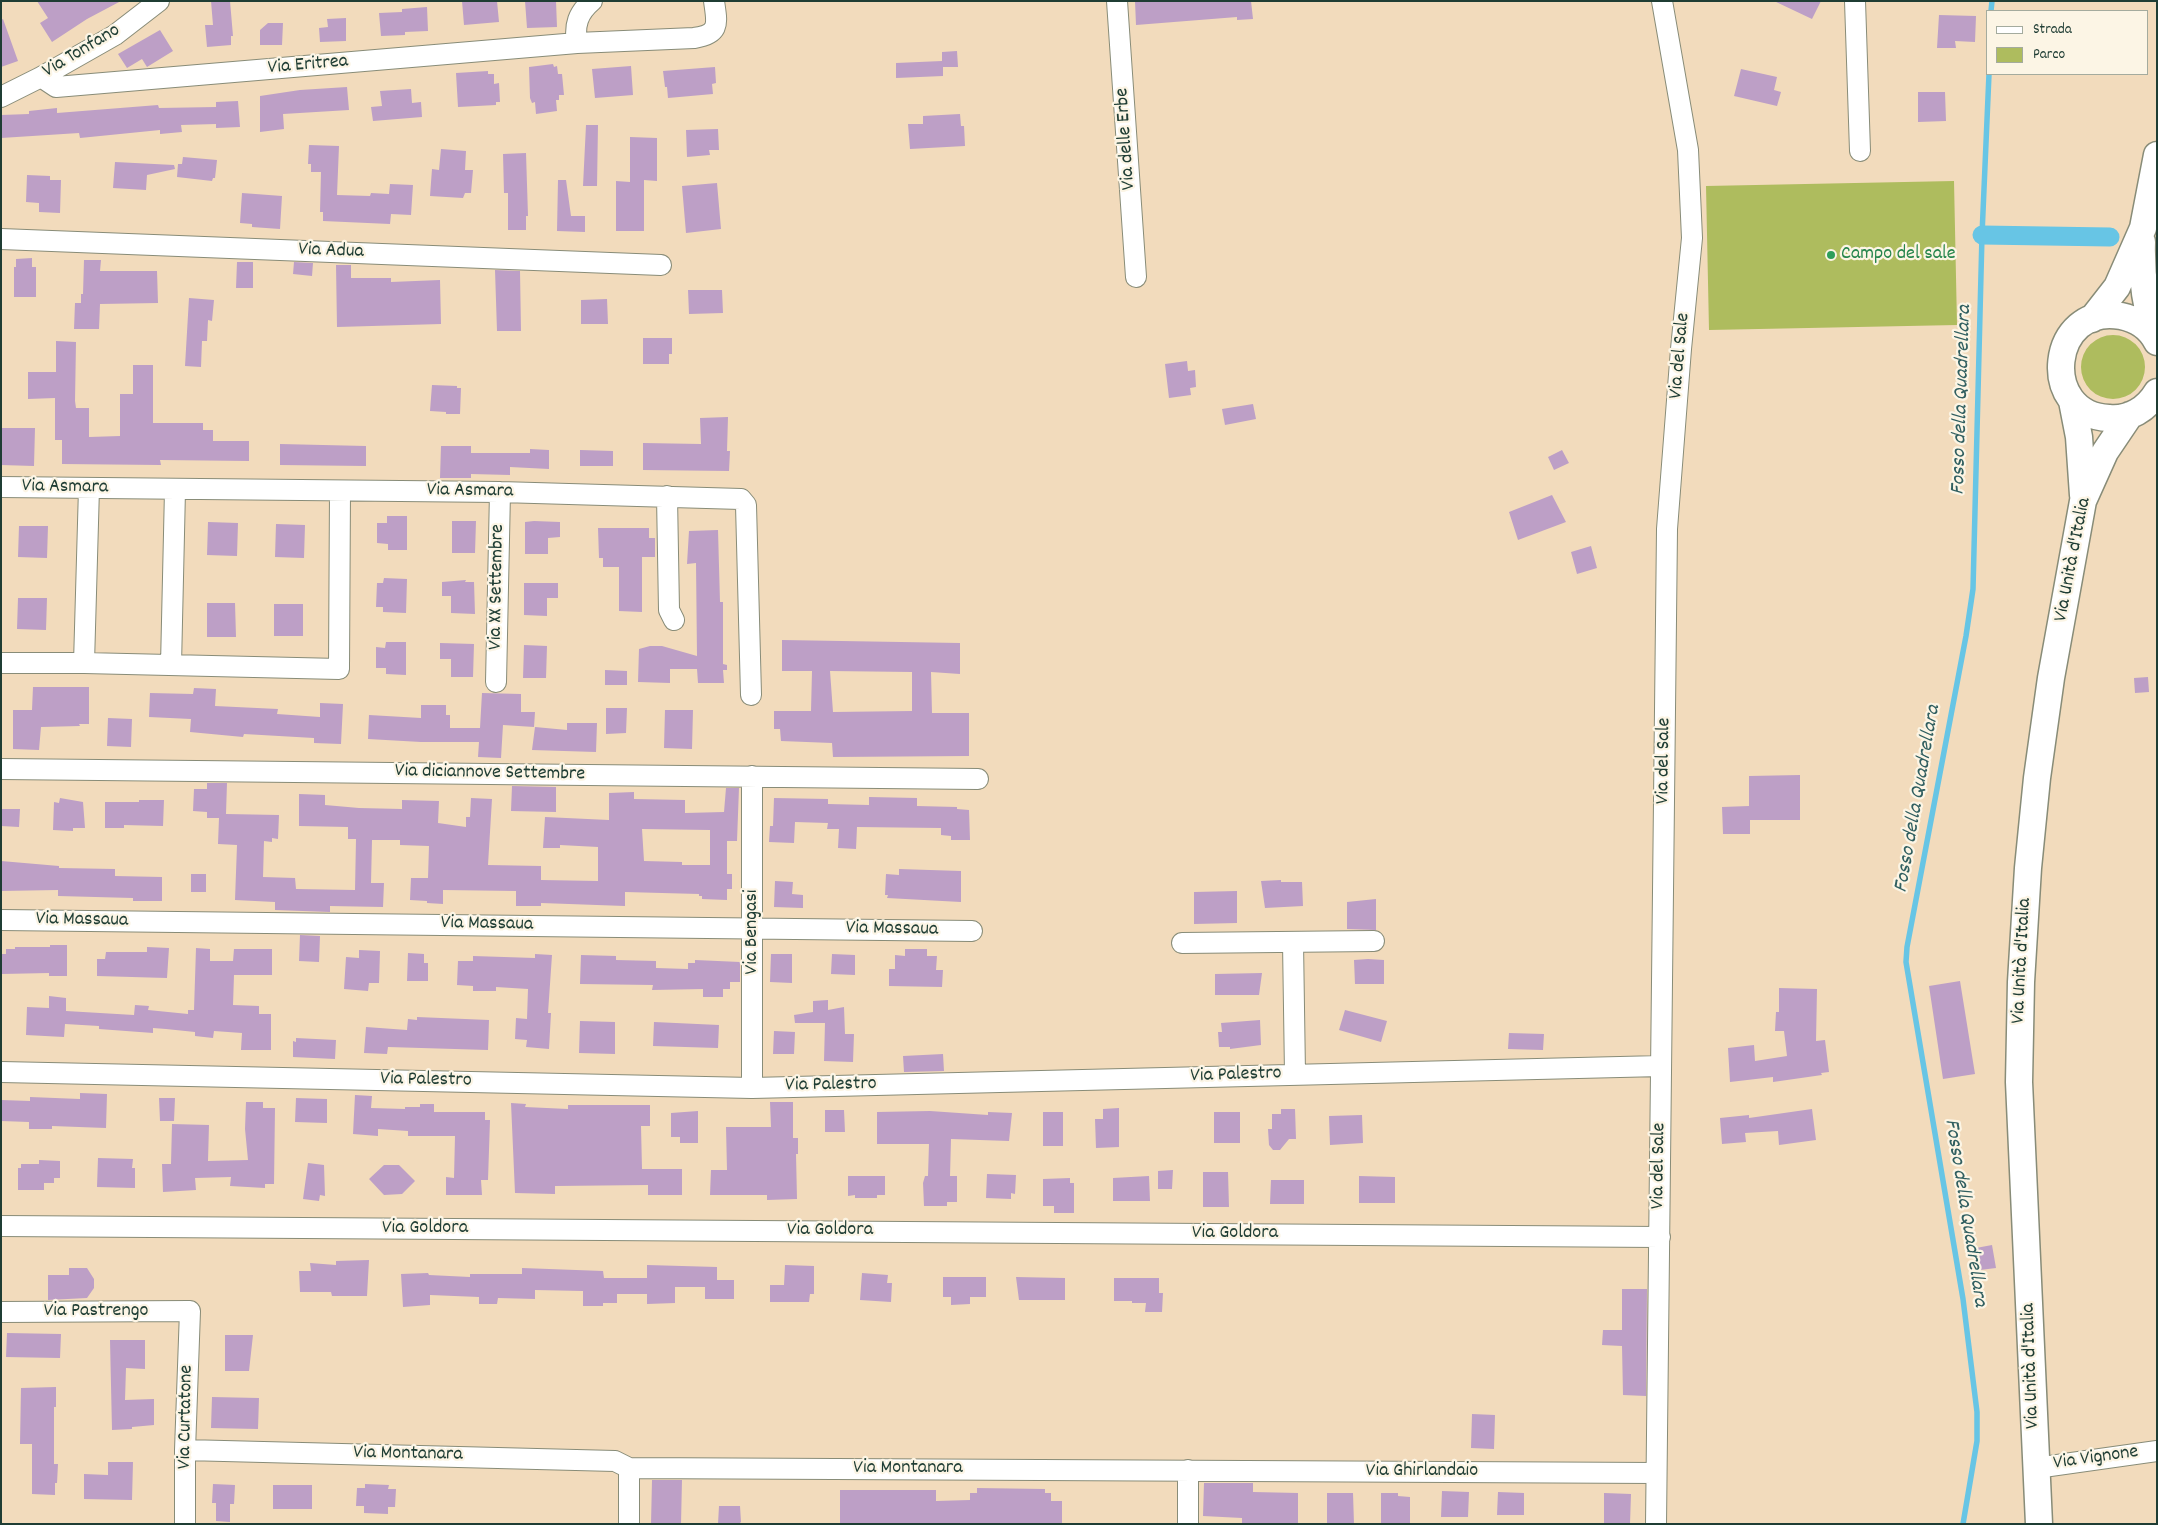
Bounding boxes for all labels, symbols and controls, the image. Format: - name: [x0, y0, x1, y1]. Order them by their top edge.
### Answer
- legend: [1986, 10, 2148, 75]
- text: Strada: [2033, 19, 2072, 41]
- street label: Via Tonfano: [39, 20, 125, 84]
- text: Parco: [2033, 44, 2065, 66]
- street label: Via Eritrea: [267, 51, 349, 81]
- street label: Via delle Erbe: [1111, 87, 1143, 191]
- street label: Via Adua: [298, 239, 364, 265]
- place label: Campo del sale: [1841, 243, 1956, 267]
- marker: Campo del sale: [1825, 249, 1837, 261]
- water label: Fosso della Quadrellara: [1947, 305, 1979, 495]
- street label: Via del Sale: [1665, 312, 1697, 400]
- street label: Via Asmara: [22, 475, 108, 501]
- street label: Via Asmara: [427, 479, 513, 505]
- street label: Via Unità d'Italia: [2050, 496, 2098, 624]
- street label: Via XX Settembre: [485, 524, 511, 650]
- water label: Fosso della Quadrellara: [1890, 703, 1948, 895]
- street label: Via del Sale: [1652, 718, 1678, 804]
- street label: Via diciannove Settembre: [395, 760, 585, 788]
- street label: Via Bengasi: [741, 890, 765, 974]
- street label: Via Unità d'Italia: [2008, 898, 2038, 1024]
- street label: Via Massaua: [36, 908, 128, 934]
- street label: Via Massaua: [441, 912, 533, 938]
- street label: Via Massaua: [846, 917, 938, 943]
- street label: Via Palestro: [1190, 1062, 1282, 1090]
- street label: Via Palestro: [380, 1068, 472, 1094]
- street label: Via Palestro: [785, 1073, 877, 1099]
- water label: Fosso della Quadrellara: [1937, 1117, 1991, 1309]
- street label: Via del Sale: [1647, 1123, 1673, 1209]
- street label: Via Goldora: [382, 1217, 468, 1241]
- street label: Via Goldora: [787, 1219, 873, 1243]
- street label: Via Goldora: [1192, 1222, 1278, 1246]
- street label: Via Pastrengo: [44, 1300, 148, 1324]
- street label: Via Unità d'Italia: [2018, 1303, 2046, 1429]
- street label: Via Curtatone: [174, 1365, 200, 1469]
- street label: Via Vignone: [2052, 1441, 2140, 1477]
- street label: Via Montanara: [353, 1442, 463, 1468]
- street label: Via Montanara: [853, 1457, 963, 1481]
- street label: Via Ghirlandaio: [1366, 1460, 1478, 1484]

